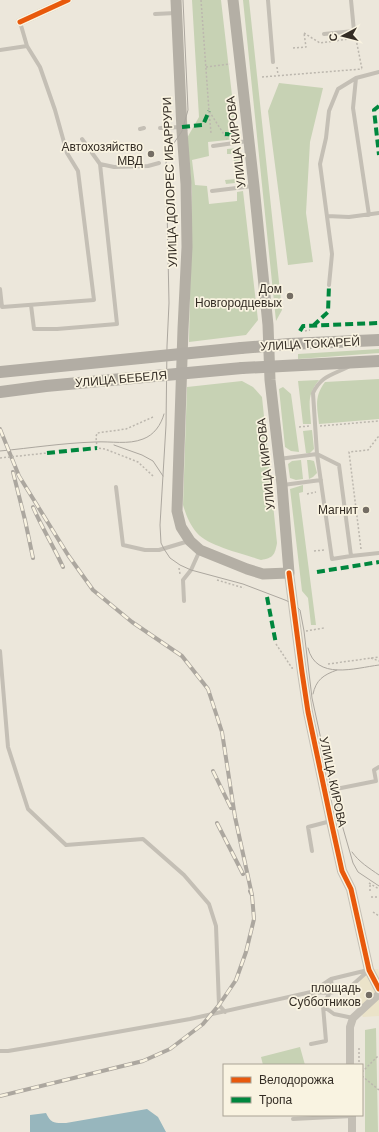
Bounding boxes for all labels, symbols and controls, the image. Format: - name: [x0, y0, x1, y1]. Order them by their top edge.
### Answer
- north arrow: [323, 16, 363, 56]
- text: С: [327, 32, 340, 42]
- street label: УЛИЦА КИРОВА: [223, 95, 249, 189]
- street label: УЛИЦА ДОЛОРЕС ИБАРРУРИ: [160, 96, 180, 268]
- place label: Автохозяйство МВД: [61, 140, 143, 168]
- marker: Автохозяйство МВД: [146, 149, 156, 159]
- place label: Дом Новгородцевых: [195, 282, 282, 310]
- marker: Дом Новгородцевых: [285, 291, 295, 301]
- street label: УЛИЦА ТОКАРЕЙ: [260, 333, 360, 354]
- street label: УЛИЦА БЕБЕЛЯ: [74, 368, 168, 390]
- street label: УЛИЦА КИРОВА: [254, 417, 278, 511]
- place label: Магнит: [318, 503, 358, 517]
- marker: Магнит: [361, 505, 371, 515]
- street label: УЛИЦА КИРОВА: [317, 735, 349, 829]
- place label: площадь Субботников: [289, 981, 361, 1009]
- marker: площадь Субботников: [364, 990, 374, 1000]
- legend: [223, 1064, 363, 1116]
- text: Велодорожка: [259, 1073, 334, 1087]
- text: Тропа: [259, 1093, 293, 1107]

